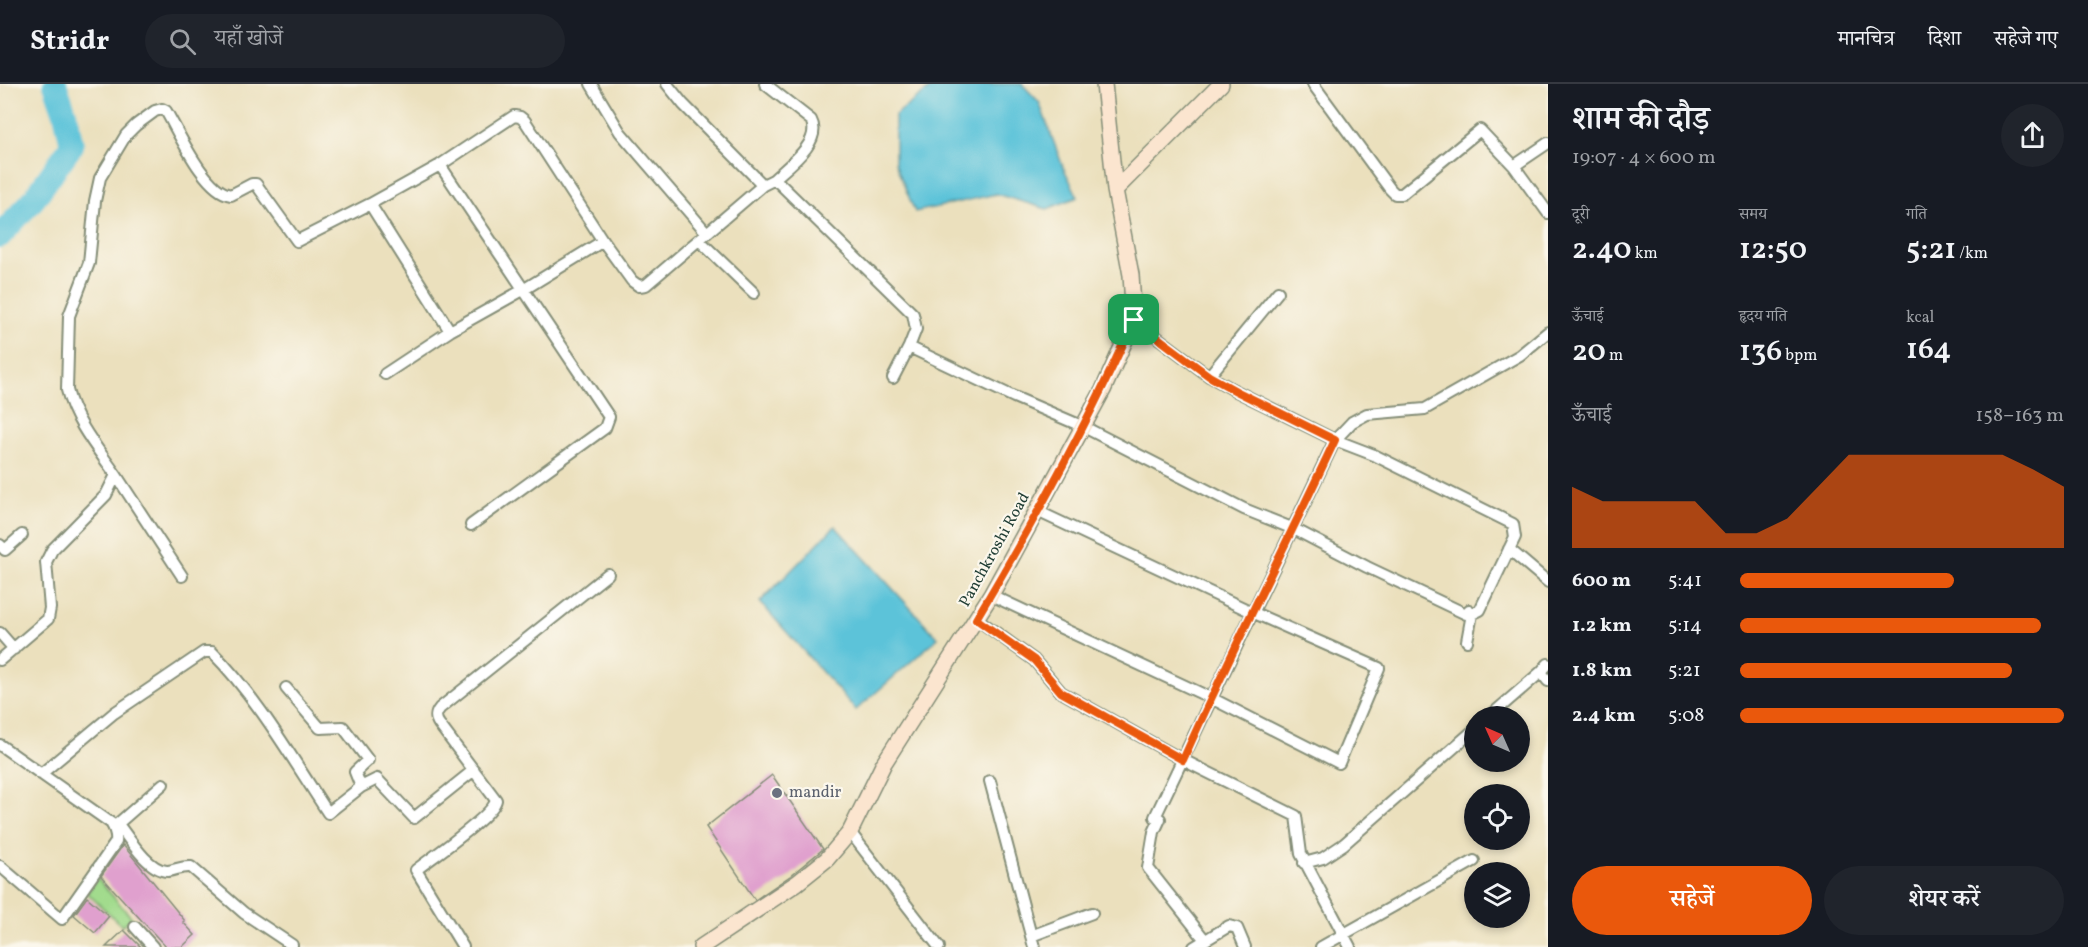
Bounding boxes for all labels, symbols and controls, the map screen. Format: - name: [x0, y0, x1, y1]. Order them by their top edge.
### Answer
- search box: [145, 14, 565, 68]
- text: Stridr: [30, 22, 109, 61]
- text: यहाँ खोजें: [214, 24, 283, 55]
- icon: search: [166, 25, 199, 58]
- text: मानचित्र: [1838, 25, 1895, 54]
- text: दिशा: [1928, 25, 1961, 54]
- text: सहेजे गए: [1994, 25, 2058, 54]
- text: शाम की दौड़: [1572, 98, 1709, 144]
- button: share: [2001, 104, 2064, 167]
- text: 19:07 · 4 × 600 m: [1572, 144, 1716, 172]
- text: दूरी: [1572, 204, 1589, 226]
- text: समय: [1739, 204, 1767, 226]
- text: गति: [1906, 204, 1927, 226]
- text: 2.40: [1572, 229, 1632, 271]
- text: 12:50: [1739, 229, 1807, 271]
- text: 5:21: [1906, 229, 1956, 271]
- text: km: [1632, 243, 1658, 265]
- text: /km: [1956, 243, 1988, 265]
- pin: [1108, 294, 1159, 345]
- icon: arrive: [1117, 303, 1150, 336]
- text: ऊँचाई: [1572, 306, 1604, 328]
- text: हृदय गति: [1739, 306, 1787, 328]
- text: kcal: [1906, 307, 1934, 329]
- text: 164: [1906, 329, 1951, 371]
- text: 20: [1572, 331, 1606, 373]
- text: 136: [1739, 331, 1782, 373]
- text: m: [1606, 345, 1623, 367]
- text: bpm: [1782, 345, 1817, 367]
- text: ऊँचाई: [1572, 402, 1611, 430]
- text: 158–163 m: [1976, 402, 2064, 430]
- street label: Panchkroshi Road: [954, 489, 1036, 611]
- text: 600 m: [1572, 567, 1631, 595]
- text: 5:41: [1668, 567, 1702, 595]
- text: 1.2 km: [1572, 612, 1632, 640]
- text: 5:14: [1668, 612, 1702, 640]
- text: 1.8 km: [1572, 657, 1632, 685]
- text: 5:21: [1668, 657, 1701, 685]
- text: 2.4 km: [1572, 702, 1636, 730]
- text: 5:08: [1668, 702, 1705, 730]
- north arrow: [1464, 706, 1530, 772]
- map controls: [1464, 706, 1530, 928]
- place label: mandir: [789, 782, 842, 804]
- button: locate: [1464, 784, 1530, 850]
- marker: mandir: [770, 786, 784, 800]
- button: layers: [1464, 862, 1530, 928]
- button: सहेजें: [1572, 866, 1812, 935]
- button: शेयर करें: [1824, 866, 2064, 935]

